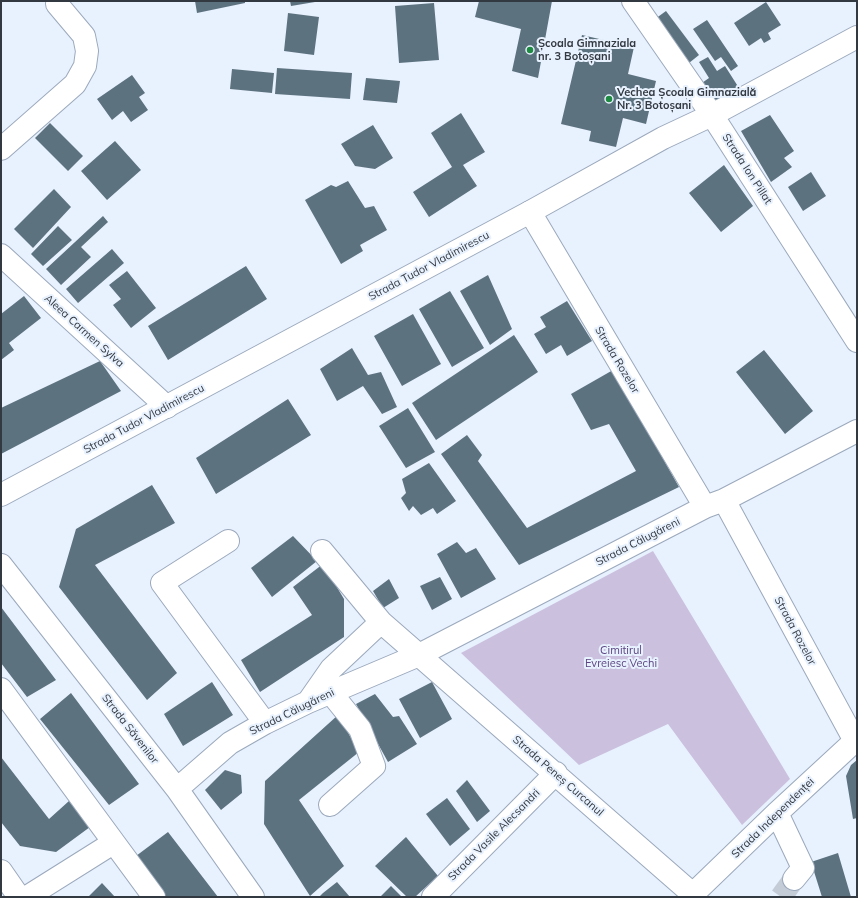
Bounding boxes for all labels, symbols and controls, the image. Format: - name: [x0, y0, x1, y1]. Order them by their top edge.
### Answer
- place label: Școala Gimnaziala nr. 3 Botoșani: [538, 37, 636, 63]
- marker: Școala Gimnaziala nr. 3 Botoșani: [525, 45, 535, 55]
- place label: Vechea Școala Gimnazială Nr. 3 Botoșani: [617, 86, 756, 112]
- marker: Vechea Școala Gimnazială Nr. 3 Botoșani: [604, 94, 614, 104]
- street label: Strada Ion Pillat: [719, 131, 775, 207]
- street label: Strada Tudor Vladimirescu: [366, 229, 492, 303]
- street label: Aleea Carmen Sylva: [41, 292, 127, 370]
- street label: Strada Rozelor: [592, 324, 642, 396]
- street label: Strada Tudor Vladimirescu: [81, 382, 207, 456]
- street label: Strada Călugăreni: [594, 515, 682, 569]
- street label: Strada Rozelor: [771, 595, 819, 667]
- park label: Cimitirul Evreiesc Vechi: [585, 644, 657, 670]
- street label: Strada Călugăreni: [247, 686, 337, 738]
- street label: Strada Săvenilor: [99, 692, 161, 766]
- street label: Strada Peneș Curcanul: [510, 733, 606, 819]
- street label: Strada Independenței: [729, 775, 817, 861]
- street label: Strada Vasile Alecsandri: [445, 786, 543, 884]

